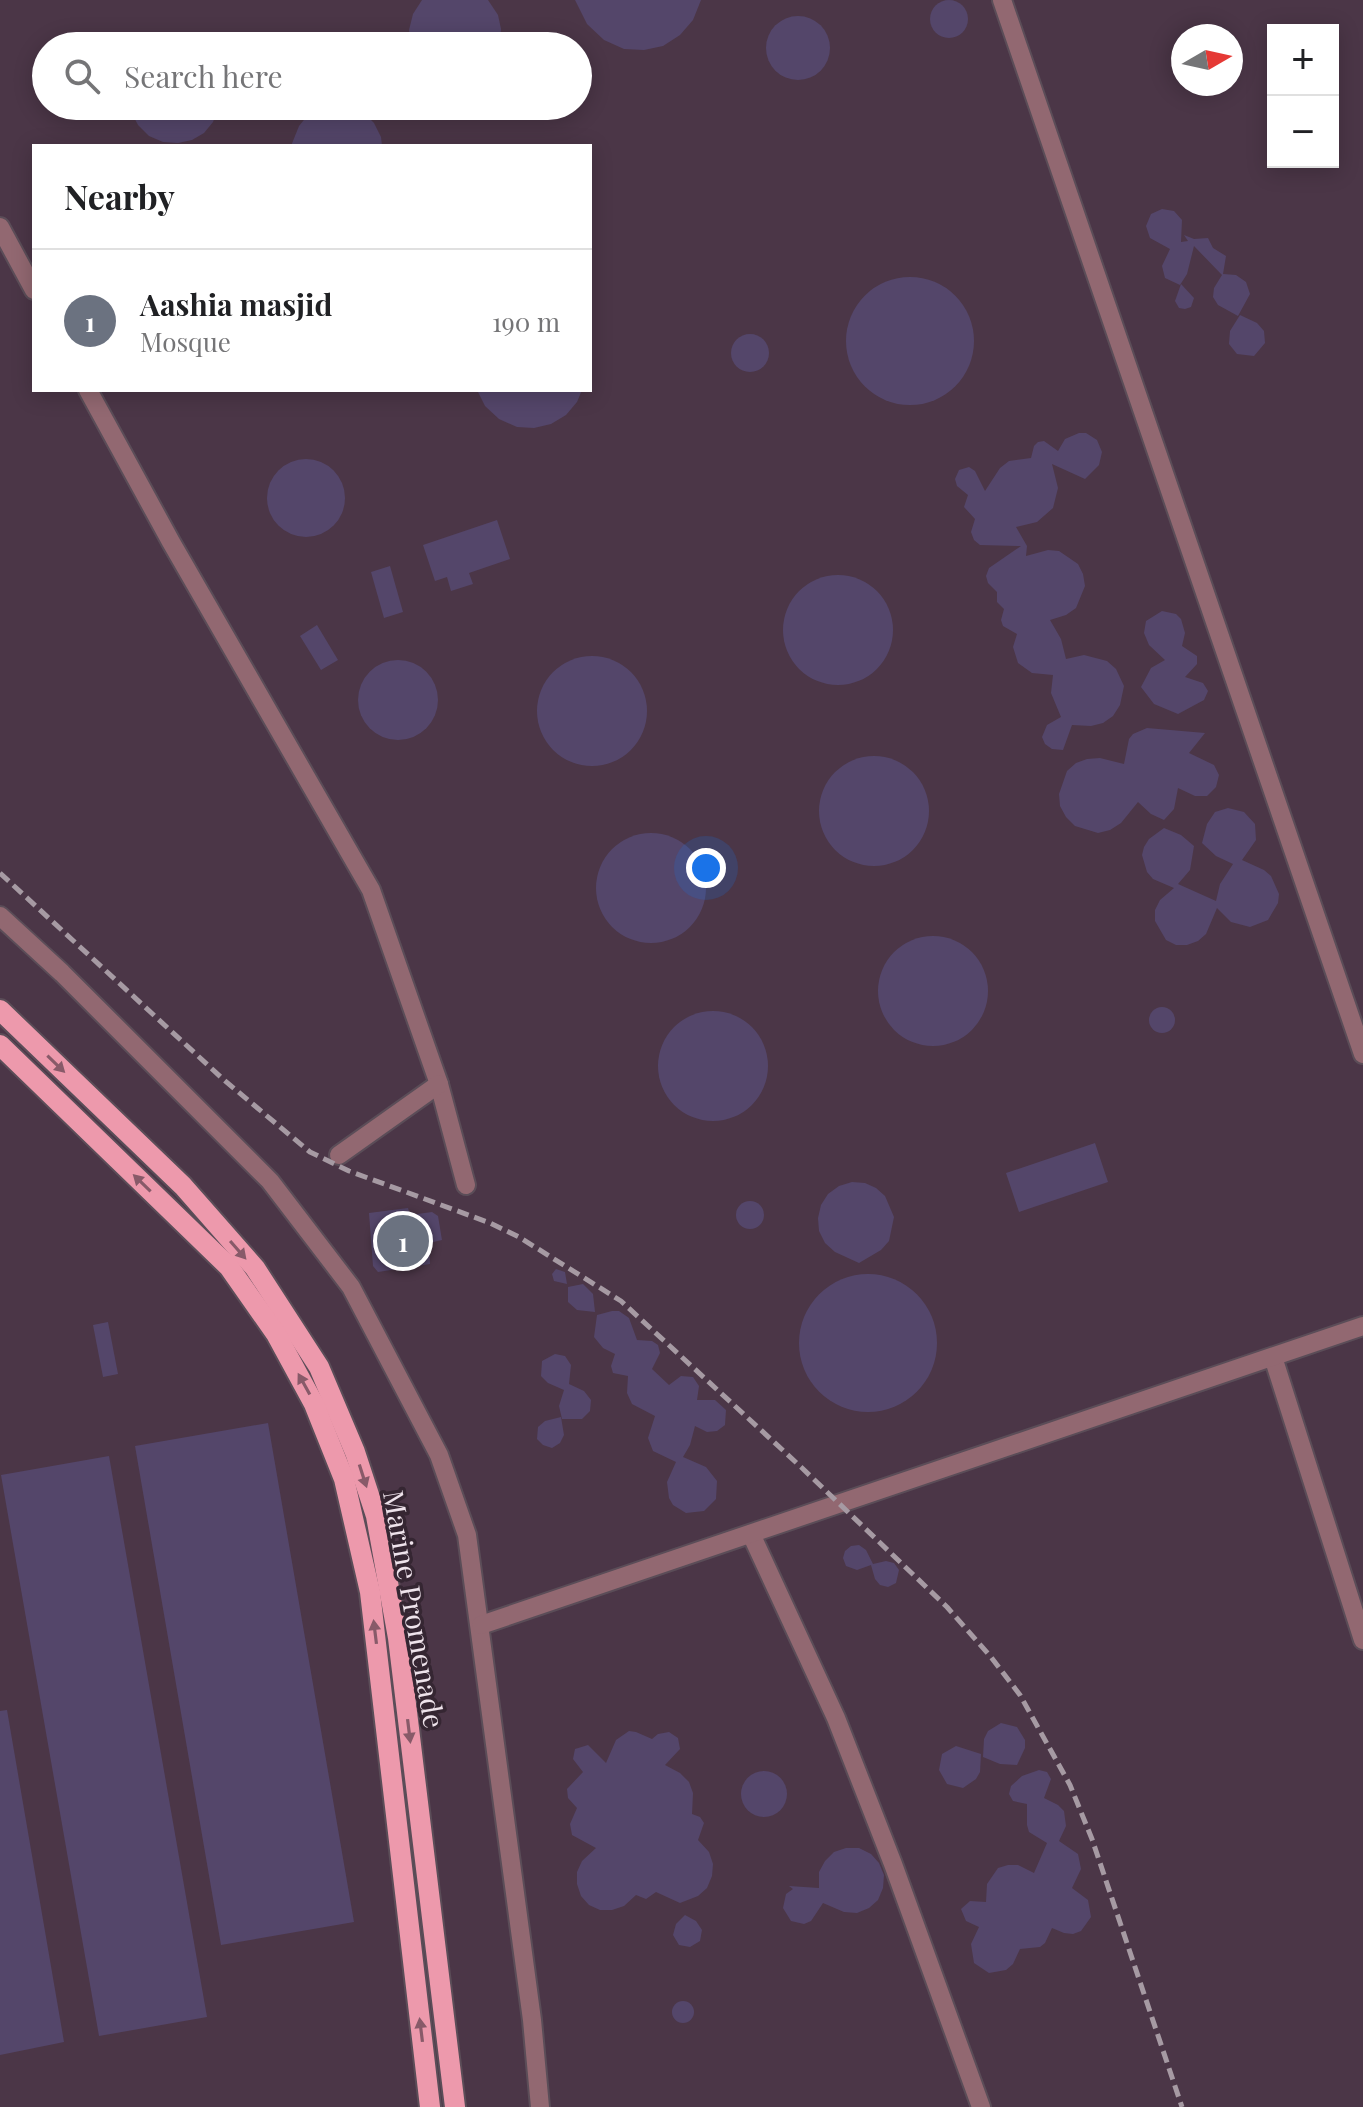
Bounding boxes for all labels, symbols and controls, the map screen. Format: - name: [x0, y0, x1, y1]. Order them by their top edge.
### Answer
- north arrow: [1171, 24, 1243, 96]
- map controls: [1267, 24, 1339, 168]
- button: +: [1267, 24, 1339, 96]
- search box: [32, 32, 592, 120]
- icon: search: [60, 54, 104, 98]
- text: Search here: [124, 56, 283, 96]
- button: −: [1267, 96, 1339, 168]
- text: Nearby: [64, 173, 175, 219]
- text: Aashia masjid: [140, 284, 332, 324]
- text: 1: [85, 304, 95, 339]
- text: 190 m: [492, 304, 560, 339]
- text: Mosque: [140, 324, 231, 359]
- your location: [686, 848, 726, 888]
- one-way arrow: [46, 1055, 65, 1073]
- one-way arrow: [133, 1174, 152, 1192]
- pin: 1: [377, 1211, 429, 1271]
- one-way arrow: [229, 1240, 247, 1259]
- one-way arrow: [297, 1372, 310, 1395]
- one-way arrow: [357, 1464, 369, 1488]
- street label: Marine Promenade: [376, 1487, 454, 1731]
- one-way arrow: [368, 1619, 381, 1644]
- one-way arrow: [403, 1719, 416, 1744]
- one-way arrow: [414, 2017, 427, 2042]

